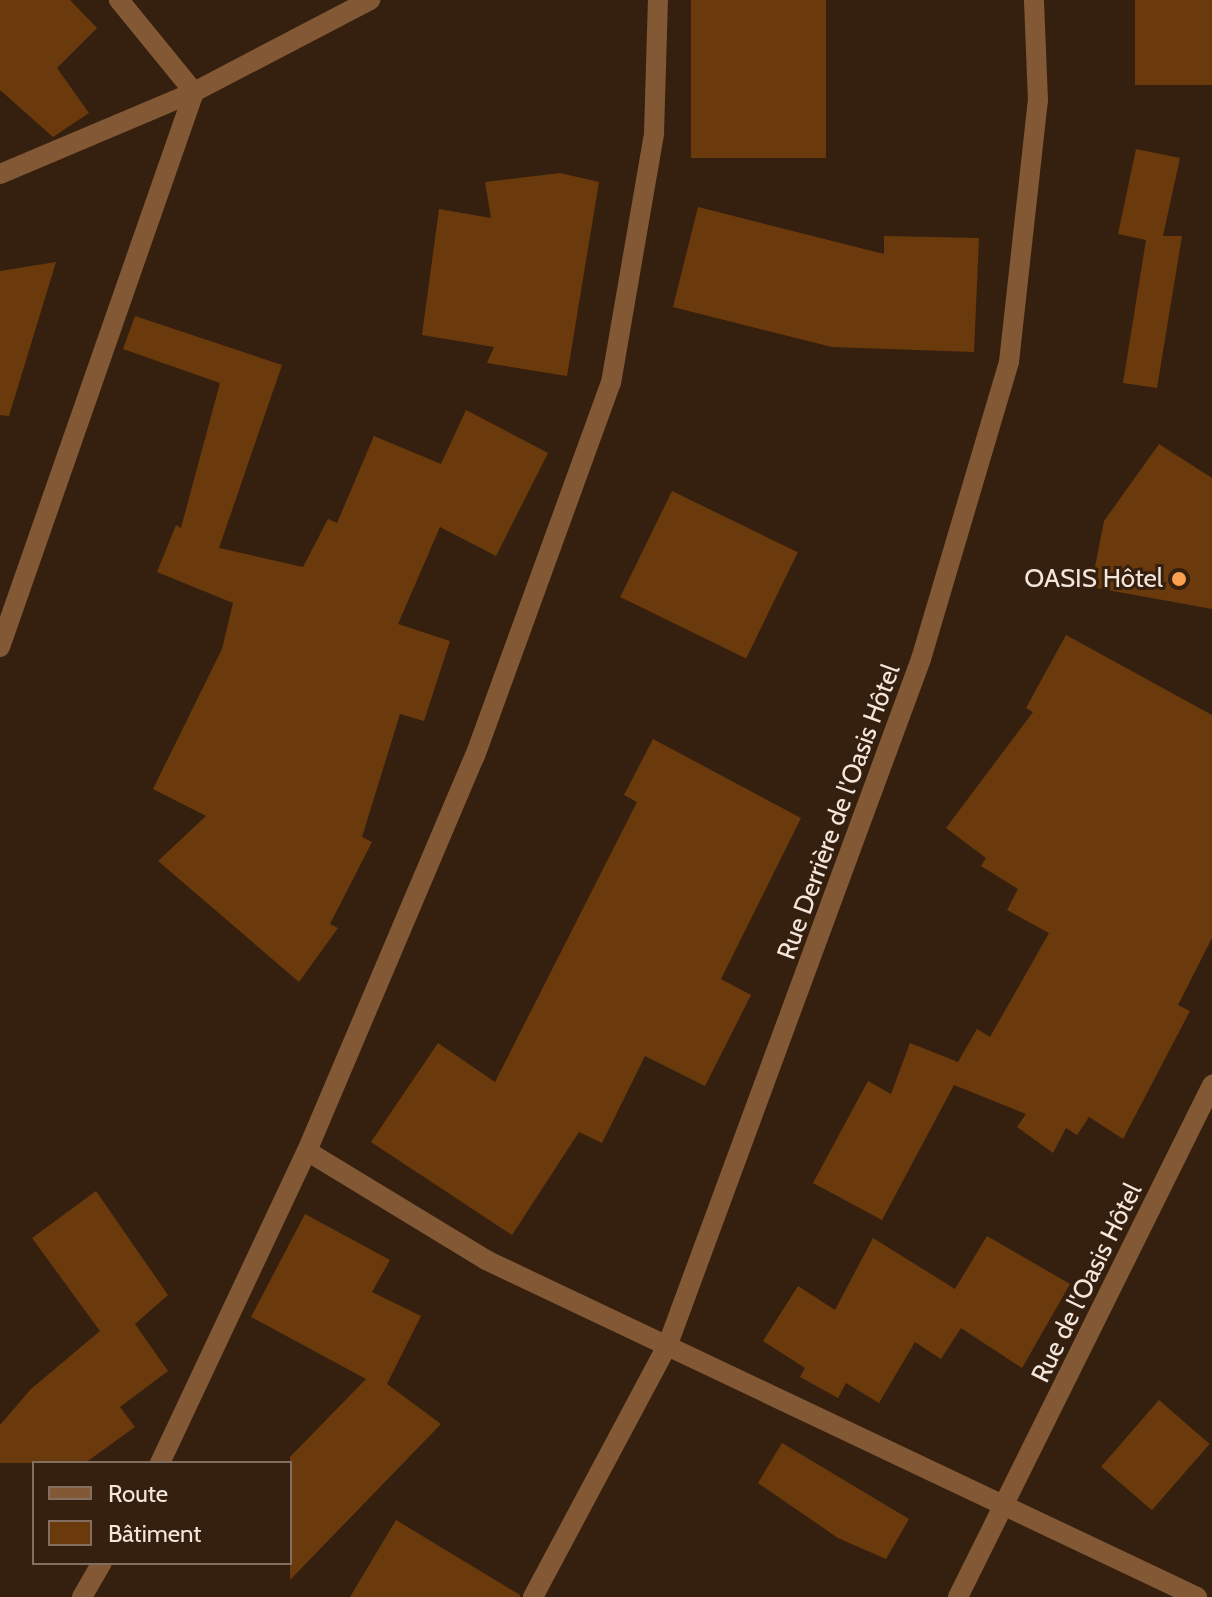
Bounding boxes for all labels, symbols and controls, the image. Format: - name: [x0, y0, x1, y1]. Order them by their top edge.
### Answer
- place label: OASIS Hôtel: [1024, 563, 1163, 595]
- marker: OASIS Hôtel: [1170, 570, 1188, 588]
- street label: Rue Derrière de l'Oasis Hôtel: [771, 660, 907, 964]
- street label: Rue de l'Oasis Hôtel: [1025, 1178, 1149, 1388]
- legend: [32, 1461, 292, 1565]
- text: Route: [108, 1479, 168, 1508]
- text: Bâtiment: [108, 1519, 201, 1548]

